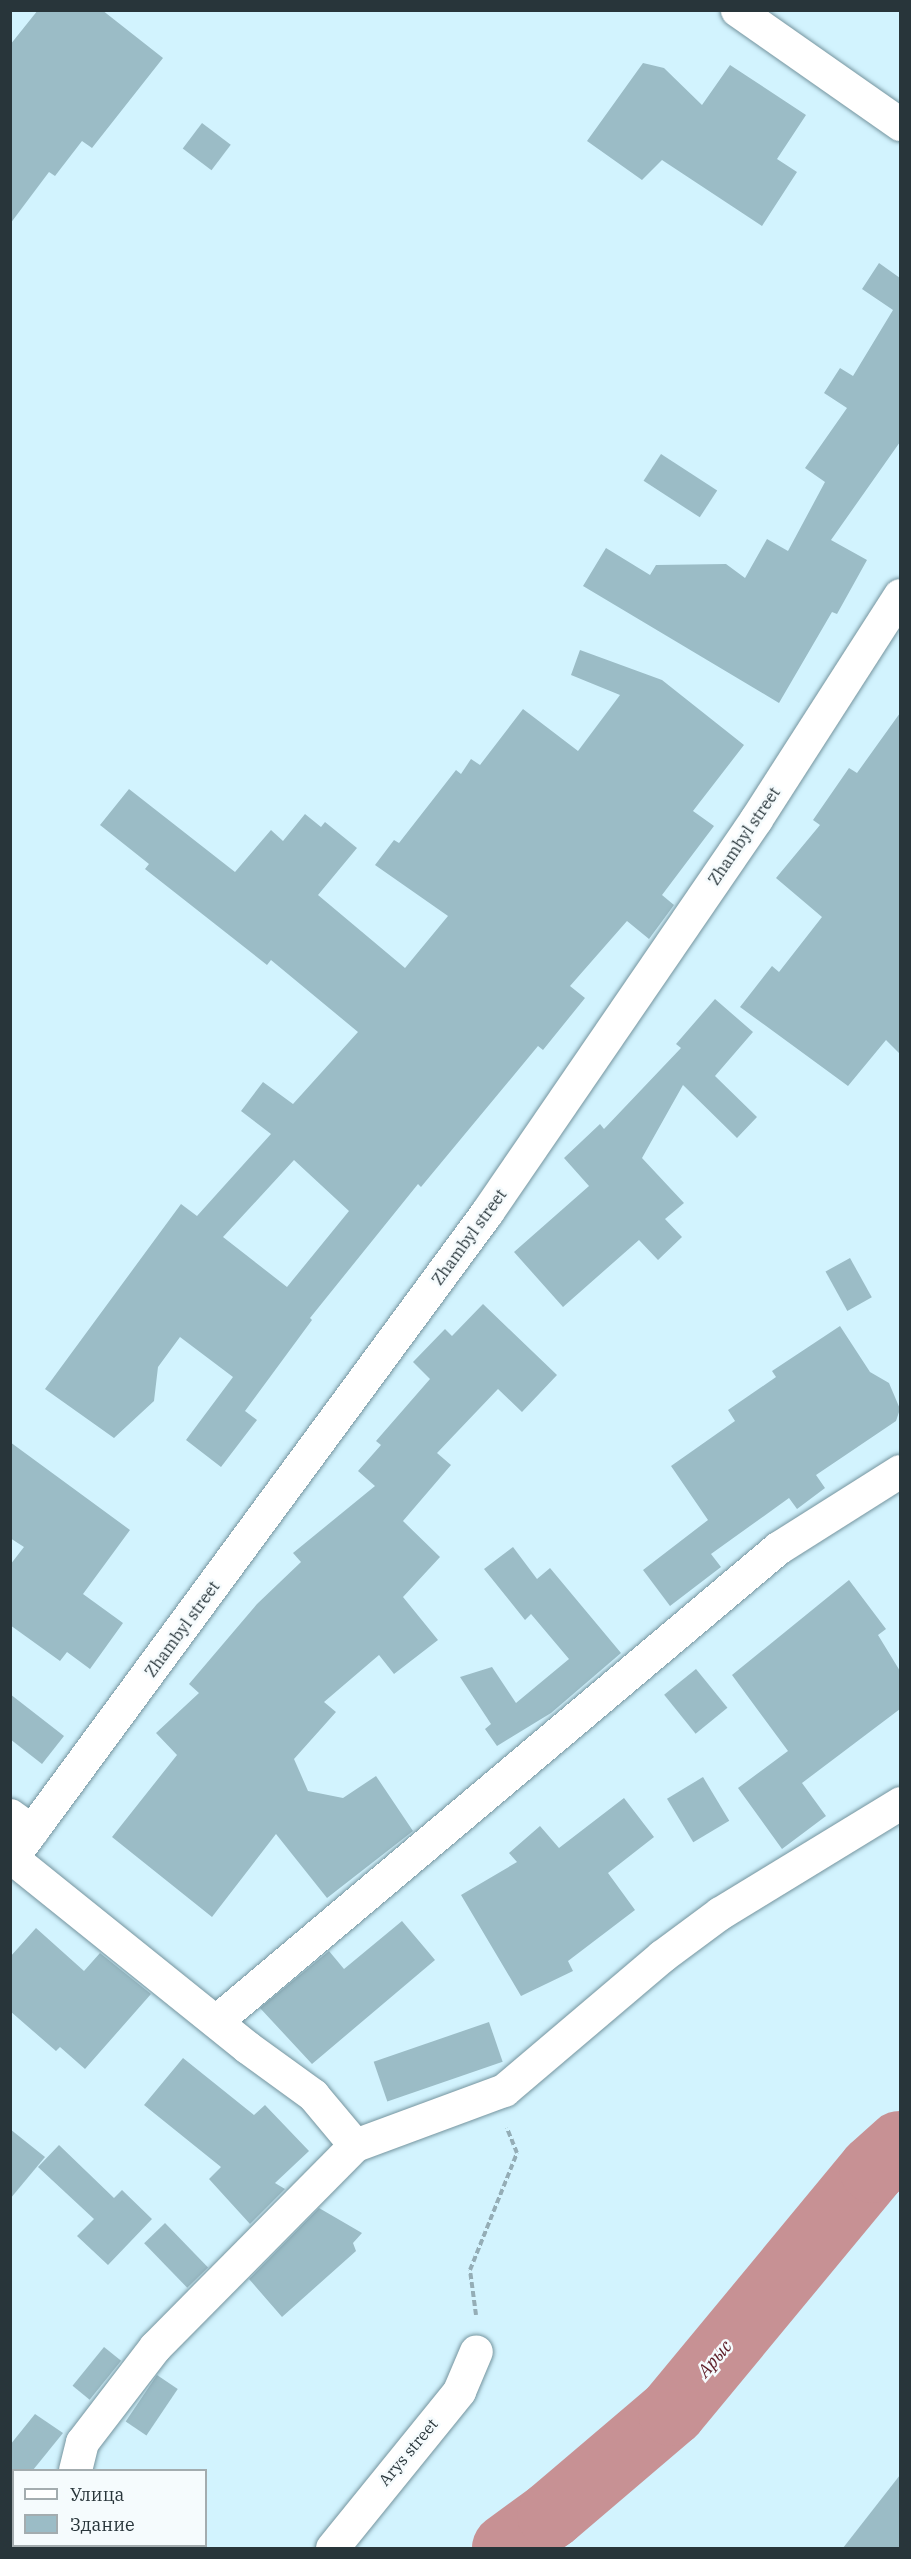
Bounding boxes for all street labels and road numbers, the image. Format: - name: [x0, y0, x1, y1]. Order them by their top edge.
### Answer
- street label: Zhambyl street: [704, 783, 784, 889]
- street label: Zhambyl street: [428, 1185, 510, 1289]
- street label: Zhambyl street: [141, 1577, 223, 1681]
- street label: Arys street: [374, 2415, 442, 2489]

